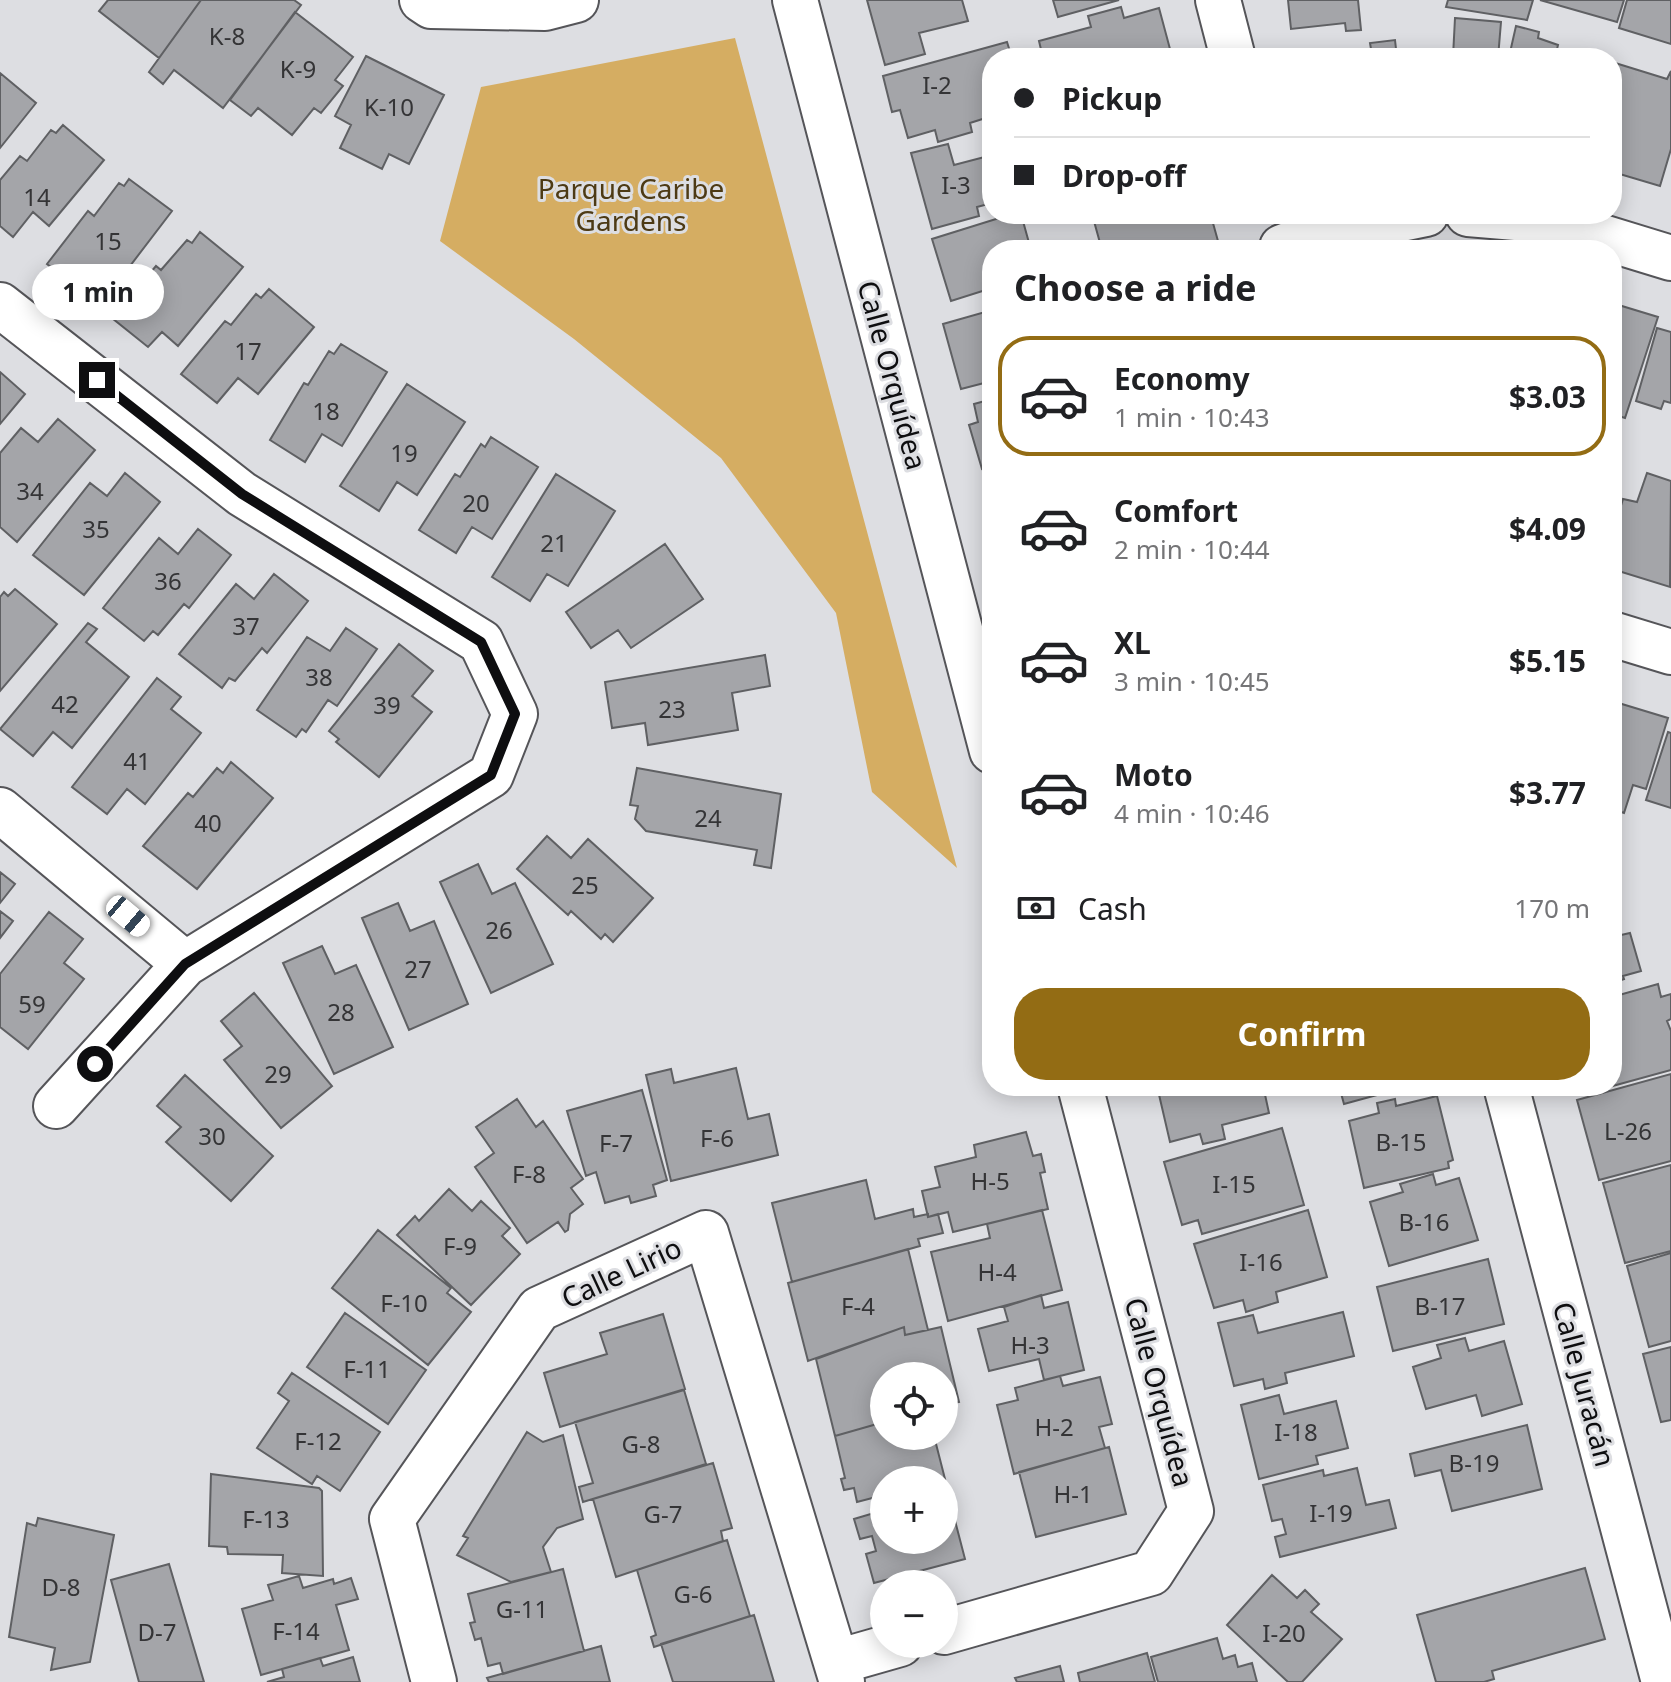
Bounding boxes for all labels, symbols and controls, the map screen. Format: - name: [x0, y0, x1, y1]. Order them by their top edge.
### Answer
- house number: K-8: [209, 19, 245, 52]
- house number: K-9: [280, 52, 316, 85]
- house number: I-2: [922, 68, 952, 101]
- text: Pickup: [1062, 78, 1162, 119]
- house number: K-10: [364, 90, 414, 123]
- text: Drop-off: [1062, 155, 1186, 196]
- house number: I-3: [941, 168, 971, 201]
- park label: Parque Caribe Gardens: [538, 169, 724, 239]
- house number: 14: [23, 180, 51, 213]
- house number: 15: [94, 224, 122, 257]
- text: Choose a ride: [1014, 263, 1256, 312]
- callout: 1 min: [31, 264, 163, 320]
- text: 1 min: [62, 274, 134, 310]
- street label: Calle Orquídea: [850, 276, 936, 474]
- house number: 17: [234, 334, 262, 367]
- text: Economy: [1114, 358, 1250, 399]
- icon: car: [1018, 360, 1090, 432]
- route end: [79, 362, 115, 398]
- text: $3.03: [1509, 376, 1586, 417]
- house number: 18: [312, 394, 340, 427]
- text: 1 min · 10:43: [1114, 399, 1270, 435]
- house number: 19: [390, 436, 418, 469]
- house number: 34: [16, 474, 44, 507]
- house number: 20: [462, 486, 490, 519]
- text: Comfort: [1114, 490, 1238, 531]
- icon: car: [1018, 492, 1090, 564]
- text: $4.09: [1509, 508, 1586, 549]
- house number: 35: [82, 512, 110, 545]
- house number: 21: [540, 526, 568, 559]
- text: 2 min · 10:44: [1114, 531, 1270, 567]
- house number: 36: [154, 564, 182, 597]
- house number: 37: [232, 609, 260, 642]
- text: XL: [1114, 622, 1151, 663]
- icon: car: [1018, 624, 1090, 696]
- text: $5.15: [1509, 640, 1586, 681]
- house number: 38: [305, 660, 333, 693]
- text: 3 min · 10:45: [1114, 663, 1270, 699]
- house number: 42: [51, 687, 79, 720]
- house number: 39: [373, 688, 401, 721]
- house number: 23: [658, 692, 686, 725]
- house number: 41: [123, 744, 151, 777]
- text: Moto: [1114, 754, 1193, 795]
- icon: car: [1018, 756, 1090, 828]
- text: $3.77: [1509, 772, 1586, 813]
- text: 4 min · 10:46: [1114, 795, 1270, 831]
- house number: 24: [694, 801, 722, 834]
- house number: 40: [194, 806, 222, 839]
- house number: 25: [571, 868, 599, 901]
- icon: cash: [1014, 886, 1058, 930]
- text: Cash: [1078, 888, 1147, 929]
- text: 170 m: [1514, 890, 1590, 926]
- car: [102, 891, 154, 941]
- house number: 26: [485, 913, 513, 946]
- house number: 27: [404, 952, 432, 985]
- house number: 59: [18, 987, 46, 1020]
- button: Confirm: [1014, 988, 1590, 1080]
- house number: 28: [327, 995, 355, 1028]
- route start: [77, 1046, 113, 1082]
- house number: 29: [264, 1057, 292, 1090]
- house number: L-26: [1604, 1114, 1652, 1147]
- house number: 30: [198, 1119, 226, 1152]
- house number: F-6: [700, 1121, 734, 1154]
- house number: B-15: [1376, 1125, 1426, 1158]
- house number: F-7: [599, 1126, 633, 1159]
- house number: F-8: [512, 1157, 546, 1190]
- house number: H-5: [970, 1164, 1010, 1197]
- house number: I-15: [1212, 1167, 1256, 1200]
- house number: B-16: [1399, 1205, 1449, 1238]
- street label: Calle Lirio: [555, 1228, 687, 1316]
- house number: F-9: [443, 1229, 477, 1262]
- house number: I-16: [1239, 1245, 1283, 1278]
- house number: H-4: [977, 1255, 1017, 1288]
- house number: F-10: [380, 1286, 428, 1319]
- house number: F-4: [841, 1289, 875, 1322]
- house number: B-17: [1415, 1289, 1465, 1322]
- street label: Calle Orquídea: [1117, 1293, 1203, 1491]
- street label: Calle Juracán: [1545, 1297, 1625, 1471]
- house number: H-3: [1010, 1328, 1050, 1361]
- house number: F-11: [343, 1352, 391, 1385]
- map controls: [870, 1362, 958, 1658]
- button: locate: [870, 1362, 958, 1450]
- house number: H-2: [1034, 1410, 1074, 1443]
- house number: I-18: [1274, 1415, 1318, 1448]
- house number: F-12: [294, 1424, 342, 1457]
- house number: G-8: [622, 1427, 660, 1460]
- house number: B-19: [1449, 1446, 1499, 1479]
- button: +: [870, 1466, 958, 1554]
- house number: H-1: [1053, 1477, 1093, 1510]
- house number: I-19: [1309, 1496, 1353, 1529]
- house number: G-7: [644, 1497, 682, 1530]
- house number: F-13: [242, 1502, 290, 1535]
- house number: D-8: [42, 1570, 80, 1603]
- button: −: [870, 1570, 958, 1658]
- house number: G-6: [674, 1577, 712, 1610]
- house number: G-11: [496, 1592, 548, 1625]
- house number: F-14: [272, 1614, 320, 1647]
- house number: D-7: [138, 1615, 176, 1648]
- house number: I-20: [1262, 1616, 1306, 1649]

